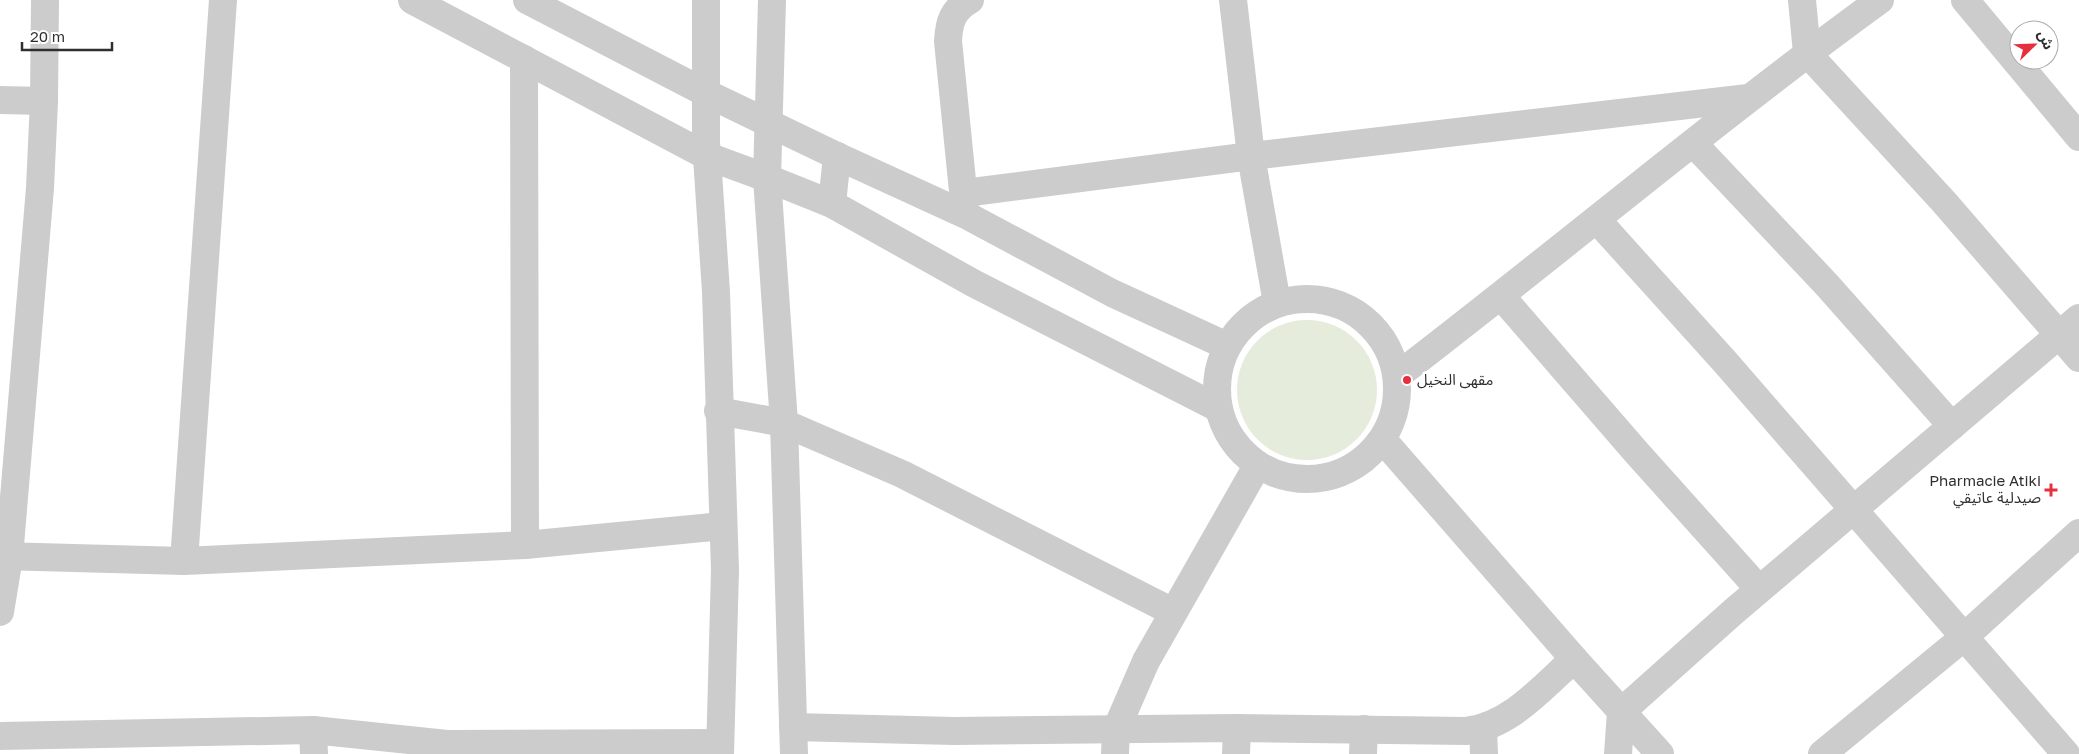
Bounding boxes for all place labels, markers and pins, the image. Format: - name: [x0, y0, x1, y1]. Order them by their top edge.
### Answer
- place label: مقهى النخيل: [1417, 370, 1493, 389]
- marker: مقهى النخيل: [1401, 374, 1413, 386]
- place label: Pharmacie Atiki صيدلية عاتيقي: [1929, 471, 2041, 509]
- marker: Pharmacie Atiki صيدلية عاتيقي: [2045, 484, 2057, 496]

